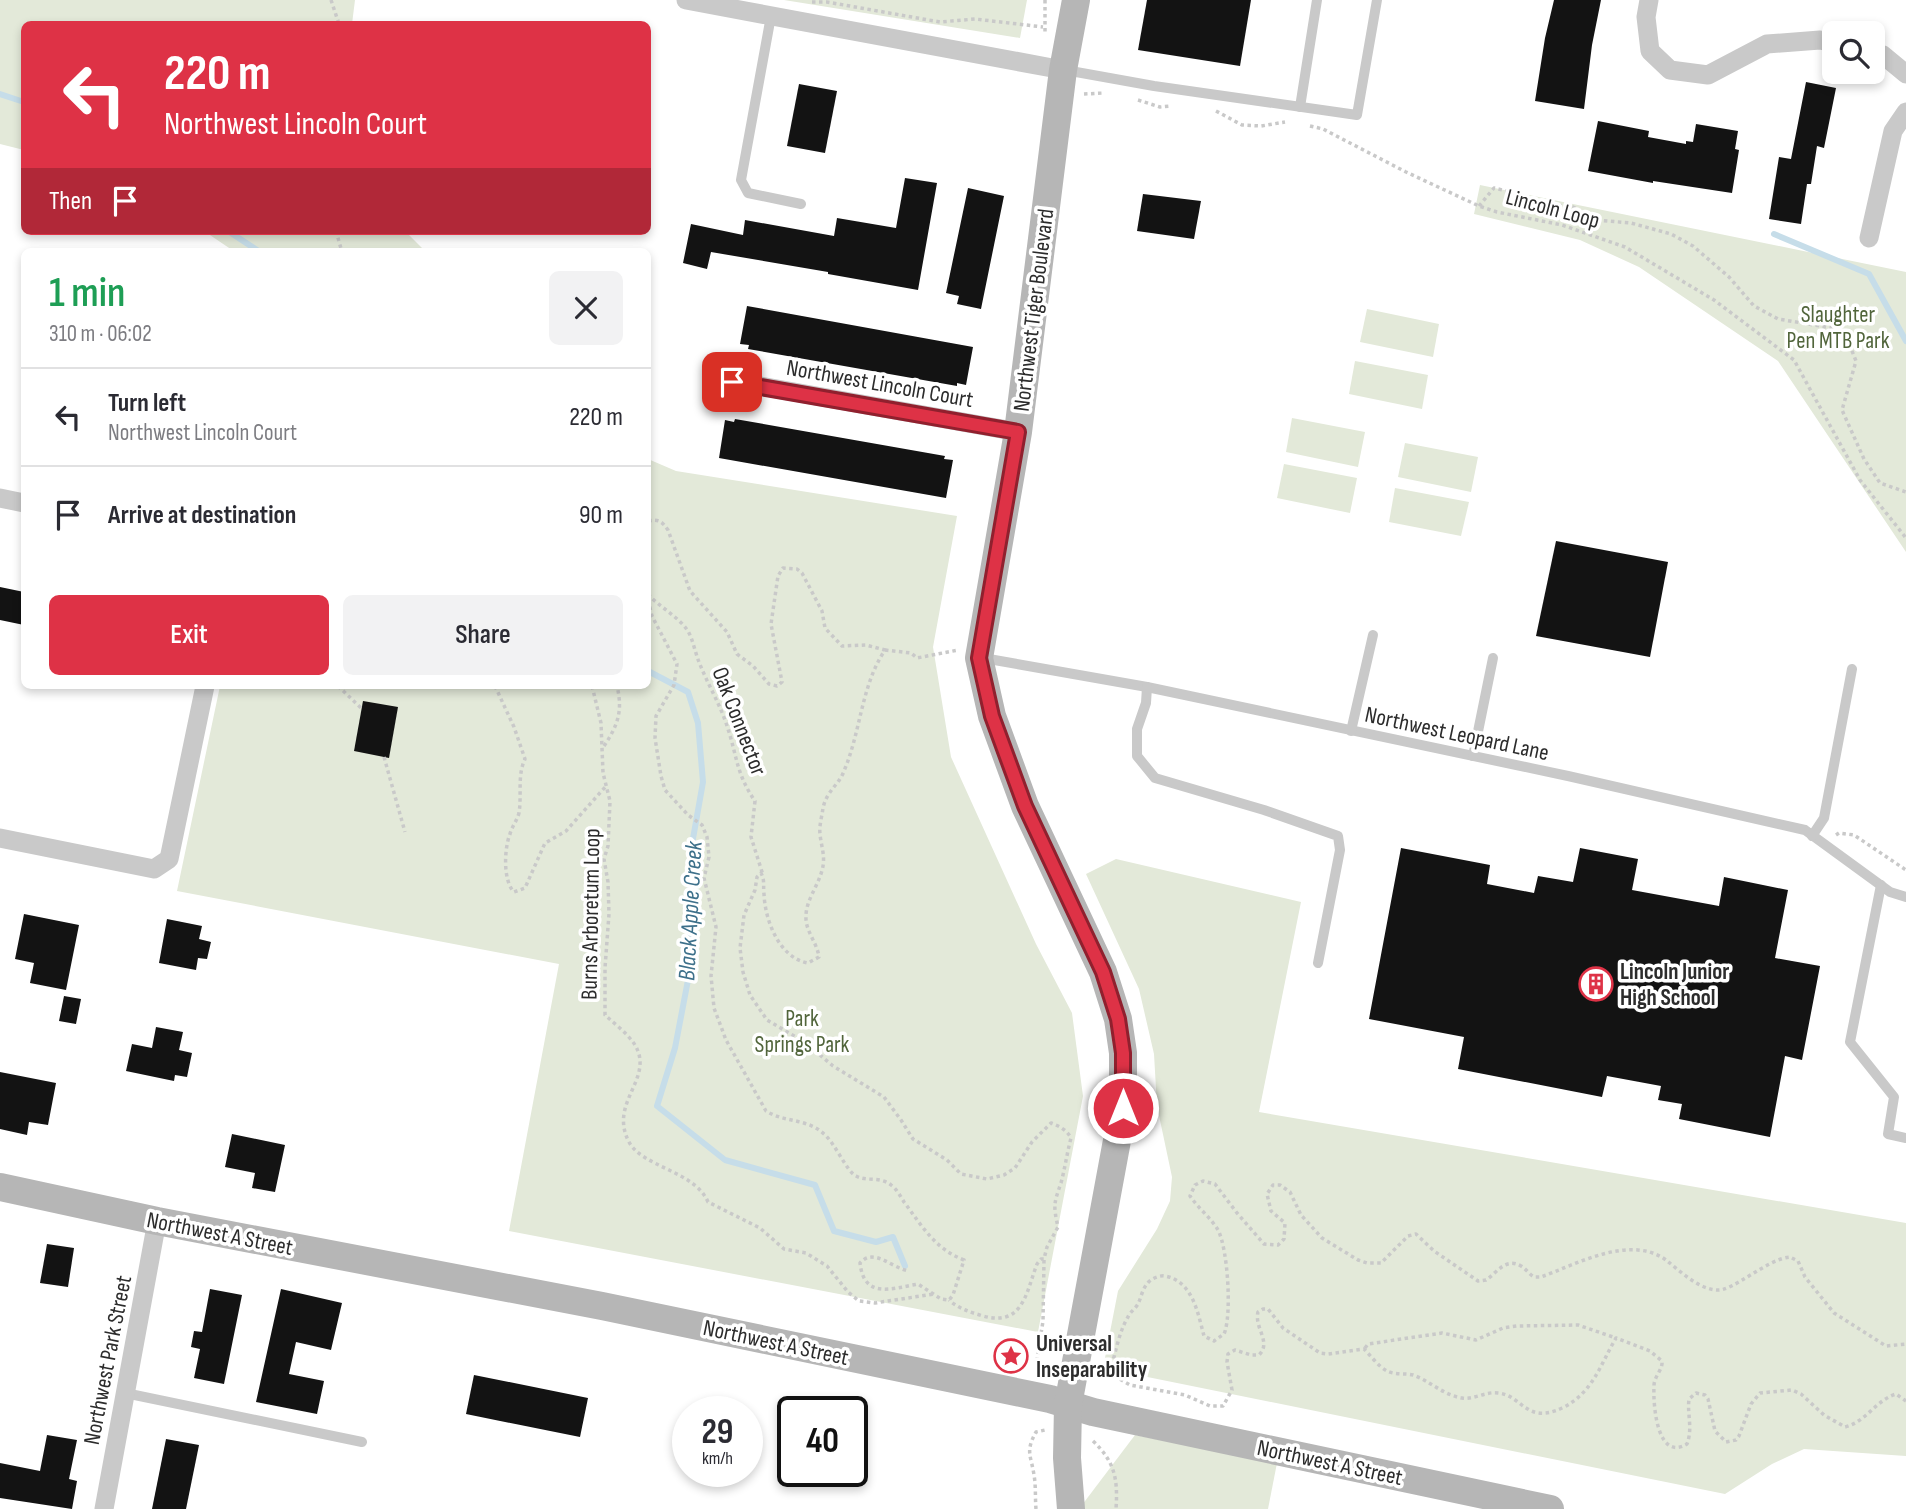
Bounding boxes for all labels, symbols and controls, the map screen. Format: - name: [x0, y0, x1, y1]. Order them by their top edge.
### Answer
- map controls: [1822, 21, 1885, 84]
- button: search: [1822, 21, 1885, 84]
- text: 220 m: [164, 45, 270, 104]
- icon: left: [49, 49, 140, 140]
- text: Northwest Lincoln Court: [164, 105, 427, 144]
- icon: arrive: [106, 182, 144, 220]
- street label: Lincoln Loop: [1503, 183, 1603, 235]
- text: Then: [49, 186, 92, 217]
- street label: Northwest Tiger Boulevard: [1008, 207, 1060, 413]
- text: 1 min: [49, 268, 125, 319]
- button: close: [549, 271, 623, 345]
- park label: Slaughter Pen MTB Park: [1787, 301, 1890, 355]
- text: 310 m · 06:02: [49, 320, 152, 348]
- pin: [702, 352, 762, 412]
- street label: Northwest Lincoln Court: [784, 354, 975, 414]
- icon: arrive: [713, 363, 751, 401]
- text: Turn left: [108, 388, 186, 419]
- icon: left: [49, 398, 87, 436]
- text: 220 m: [569, 402, 623, 433]
- text: Northwest Lincoln Court: [108, 419, 297, 447]
- icon: arrive: [49, 496, 87, 534]
- text: Arrive at destination: [108, 500, 296, 531]
- text: 90 m: [579, 500, 623, 531]
- button: Exit: [49, 595, 329, 675]
- button: Share: [343, 595, 623, 675]
- street label: Oak Connector: [706, 663, 773, 780]
- street label: Northwest Leopard Lane: [1362, 701, 1551, 767]
- street label: Burns Arboretum Loop: [576, 828, 606, 1000]
- water label: Black Apple Creek: [672, 840, 709, 981]
- place label: Lincoln Junior High School: [1620, 958, 1729, 1012]
- building icon: Lincoln Junior High School: [1577, 965, 1615, 1003]
- park label: Park Springs Park: [755, 1005, 850, 1059]
- position arrow: [1086, 1071, 1160, 1145]
- street label: Northwest A Street: [144, 1206, 295, 1262]
- street label: Northwest Park Street: [78, 1273, 138, 1447]
- street label: Northwest A Street: [700, 1314, 851, 1372]
- place label: Universal Inseparability: [1036, 1330, 1148, 1384]
- place icon: Universal Inseparability: [992, 1337, 1030, 1375]
- speed limit sign: 40: [777, 1396, 868, 1487]
- text: 29: [702, 1411, 733, 1454]
- street label: Northwest A Street: [1254, 1434, 1405, 1492]
- text: km/h: [702, 1448, 733, 1469]

